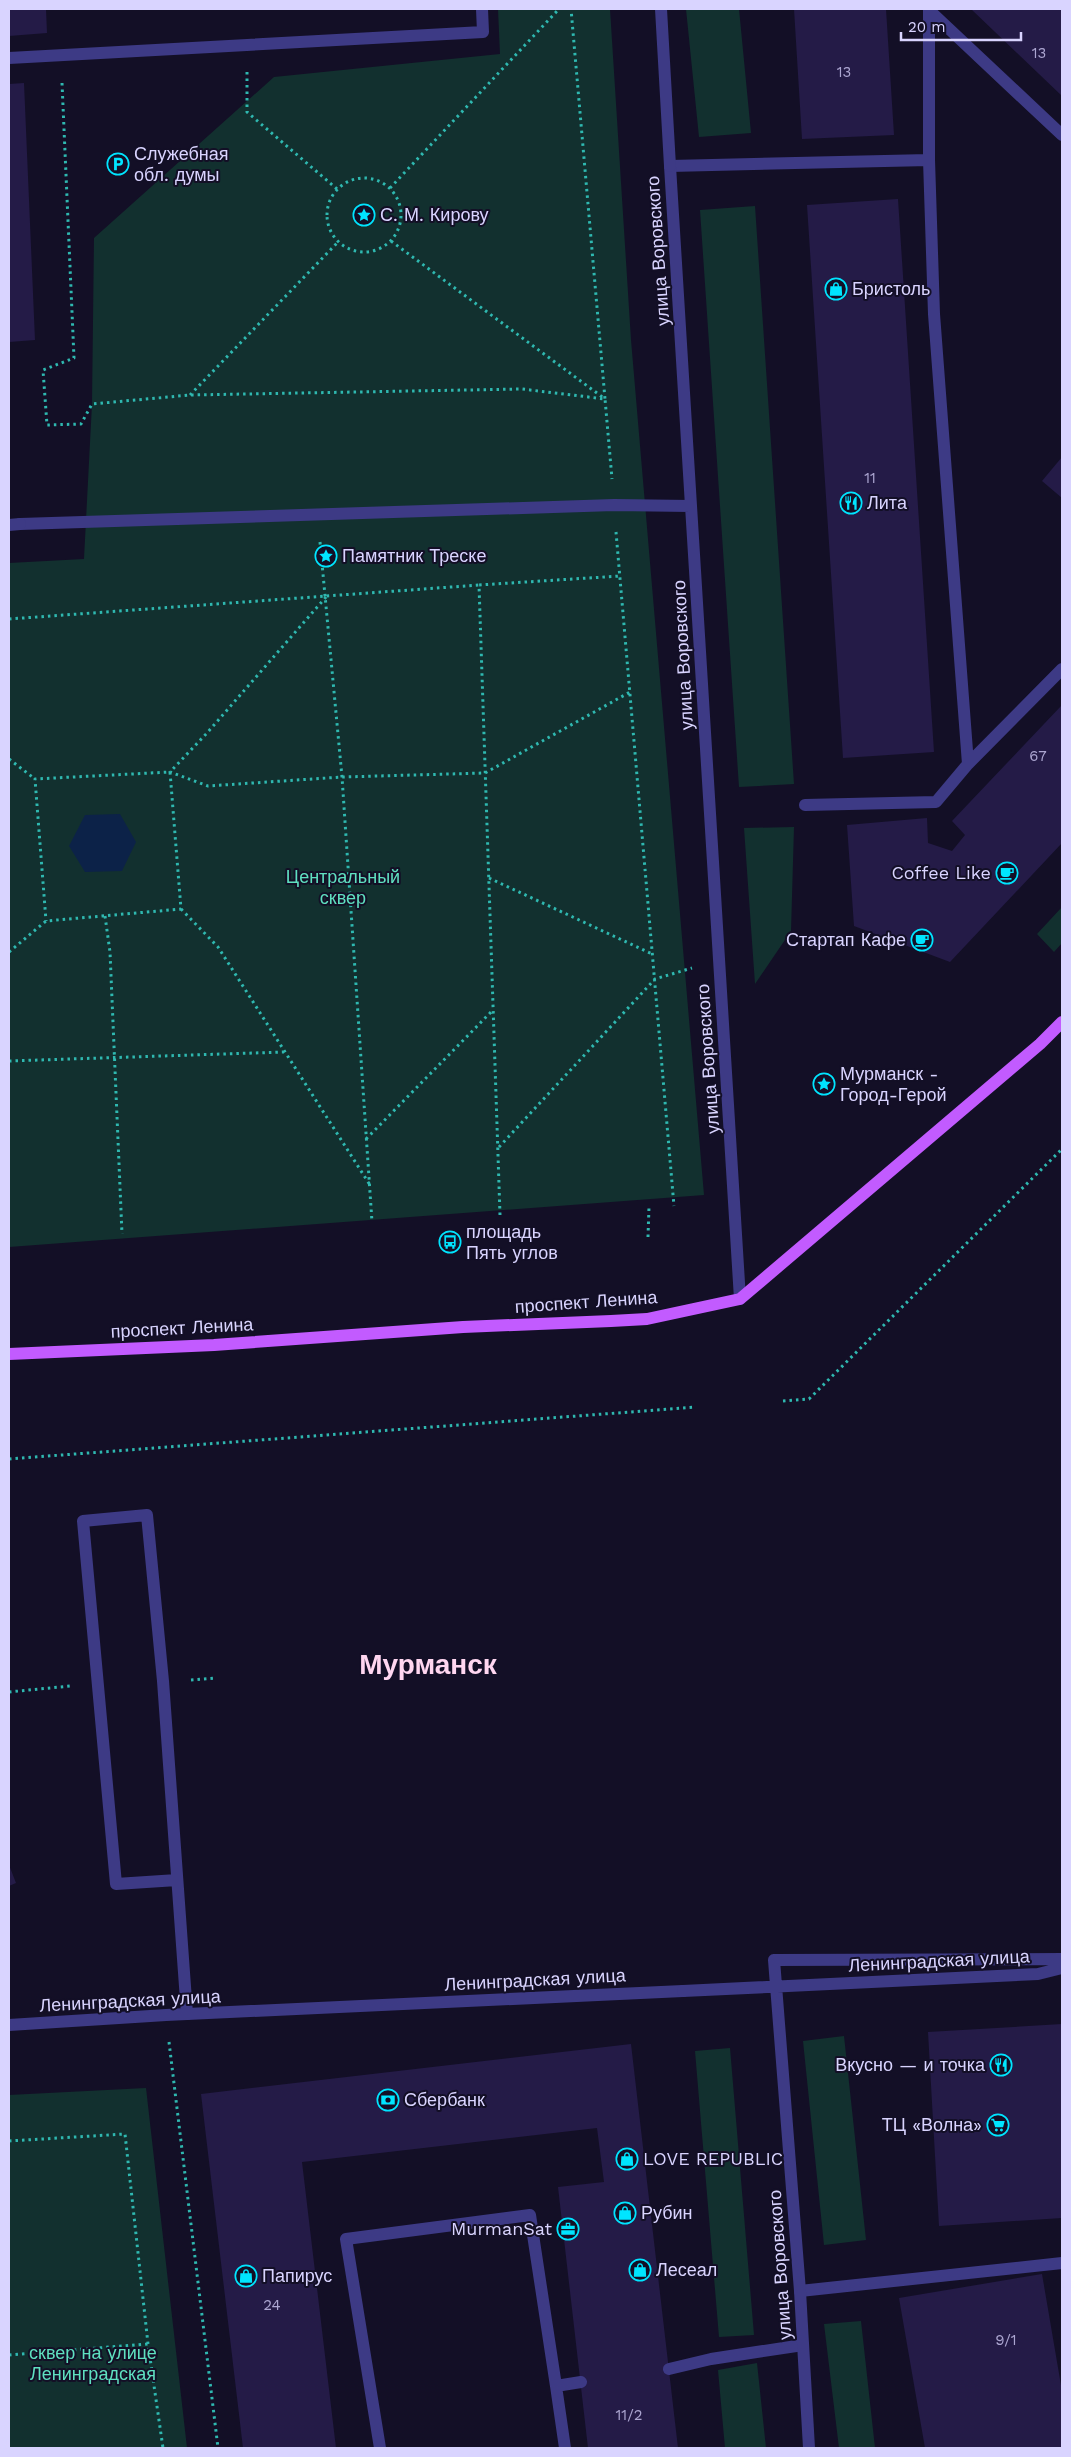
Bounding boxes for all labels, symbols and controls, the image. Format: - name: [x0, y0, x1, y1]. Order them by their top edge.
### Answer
- scale bar: [901, 10, 1021, 42]
- text: 20 m: [908, 18, 946, 36]
- house number: 13: [1032, 44, 1046, 62]
- house number: 13: [837, 63, 851, 81]
- place label: Служебная обл. думы: [134, 143, 229, 185]
- parking icon: Служебная обл. думы: [106, 152, 130, 176]
- street label: улица Воровского: [642, 175, 673, 327]
- place icon: С. М. Кирову: [352, 203, 376, 227]
- place label: С. М. Кирову: [380, 204, 489, 225]
- shop icon: Бристоль: [824, 277, 848, 301]
- place label: Бристоль: [852, 278, 930, 299]
- house number: 11: [864, 469, 876, 487]
- restaurant icon: Лита: [839, 491, 863, 515]
- place label: Лита: [867, 492, 908, 513]
- place icon: Памятник Треске: [314, 544, 338, 568]
- place label: Памятник Треске: [342, 545, 486, 566]
- street label: улица Воровского: [668, 579, 697, 731]
- house number: 67: [1029, 747, 1047, 765]
- cafe icon: Coffee Like: [995, 861, 1019, 885]
- place label: Coffee Like: [891, 862, 991, 883]
- park label: Центральный сквер: [286, 866, 400, 908]
- cafe icon: Стартап Кафе: [910, 928, 934, 952]
- place label: Стартап Кафе: [786, 929, 906, 950]
- street label: улица Воровского: [692, 983, 723, 1135]
- place label: Мурманск - Город-Герой: [840, 1063, 947, 1105]
- place icon: Мурманск - Город-Герой: [812, 1072, 836, 1096]
- place label: площадь Пять углов: [466, 1221, 558, 1263]
- bus stop icon: площадь Пять углов: [438, 1230, 462, 1254]
- street label: проспект Ленина: [514, 1286, 659, 1317]
- street label: проспект Ленина: [110, 1313, 255, 1342]
- district label: Мурманск: [359, 1648, 498, 1681]
- street label: Ленинградская улица: [848, 1945, 1031, 1976]
- street label: Ленинградская улица: [444, 1964, 627, 1995]
- street label: Ленинградская улица: [39, 1985, 222, 2016]
- restaurant icon: Вкусно — и точка: [989, 2053, 1013, 2077]
- place label: Вкусно — и точка: [835, 2054, 986, 2075]
- bank icon: Сбербанк: [376, 2088, 400, 2112]
- place label: Сбербанк: [404, 2089, 485, 2110]
- supermarket icon: ТЦ «Волна»: [986, 2113, 1010, 2137]
- place label: ТЦ «Волна»: [882, 2114, 982, 2135]
- shop icon: LOVE REPUBLIC: [615, 2147, 639, 2171]
- place label: LOVE REPUBLIC: [643, 2148, 783, 2169]
- street label: улица Воровского: [764, 2189, 795, 2341]
- shop icon: Рубин: [613, 2201, 637, 2225]
- place label: Рубин: [641, 2202, 693, 2223]
- office icon: MurmanSat: [556, 2217, 580, 2241]
- place label: MurmanSat: [451, 2218, 552, 2239]
- shop icon: Лесеал: [628, 2258, 652, 2282]
- place label: Лесеал: [656, 2259, 717, 2280]
- shop icon: Папирус: [234, 2264, 258, 2288]
- place label: Папирус: [262, 2265, 332, 2286]
- house number: 24: [263, 2296, 281, 2314]
- house number: 9/1: [995, 2331, 1017, 2349]
- park label: сквер на улице Ленинградская: [29, 2342, 157, 2384]
- house number: 11/2: [615, 2406, 643, 2424]

